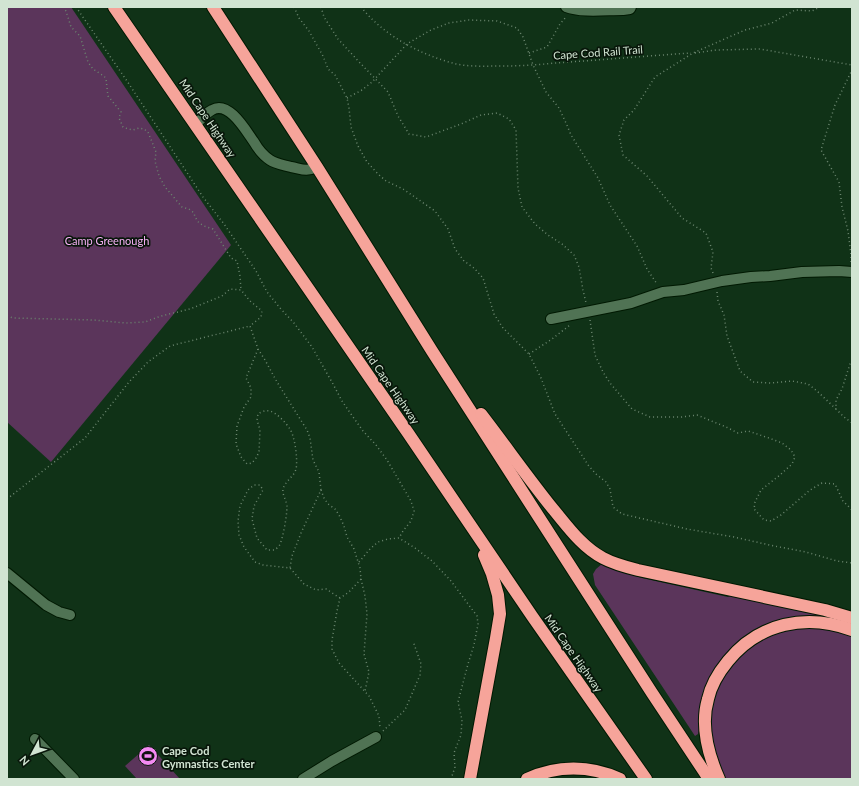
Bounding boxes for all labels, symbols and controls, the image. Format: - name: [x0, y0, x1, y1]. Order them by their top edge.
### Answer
- street label: Cape Cod Rail Trail: [553, 42, 643, 62]
- street label: Mid Cape Highway: [177, 76, 239, 160]
- park label: Camp Greenough: [65, 234, 149, 247]
- street label: Mid Cape Highway: [359, 344, 423, 427]
- street label: Mid Cape Highway: [542, 612, 606, 695]
- north arrow: [12, 734, 52, 774]
- place label: Cape Cod Gymnastics Center: [162, 744, 255, 770]
- sports icon: Cape Cod Gymnastics Center: [137, 745, 159, 767]
- text: N: [16, 753, 32, 768]

